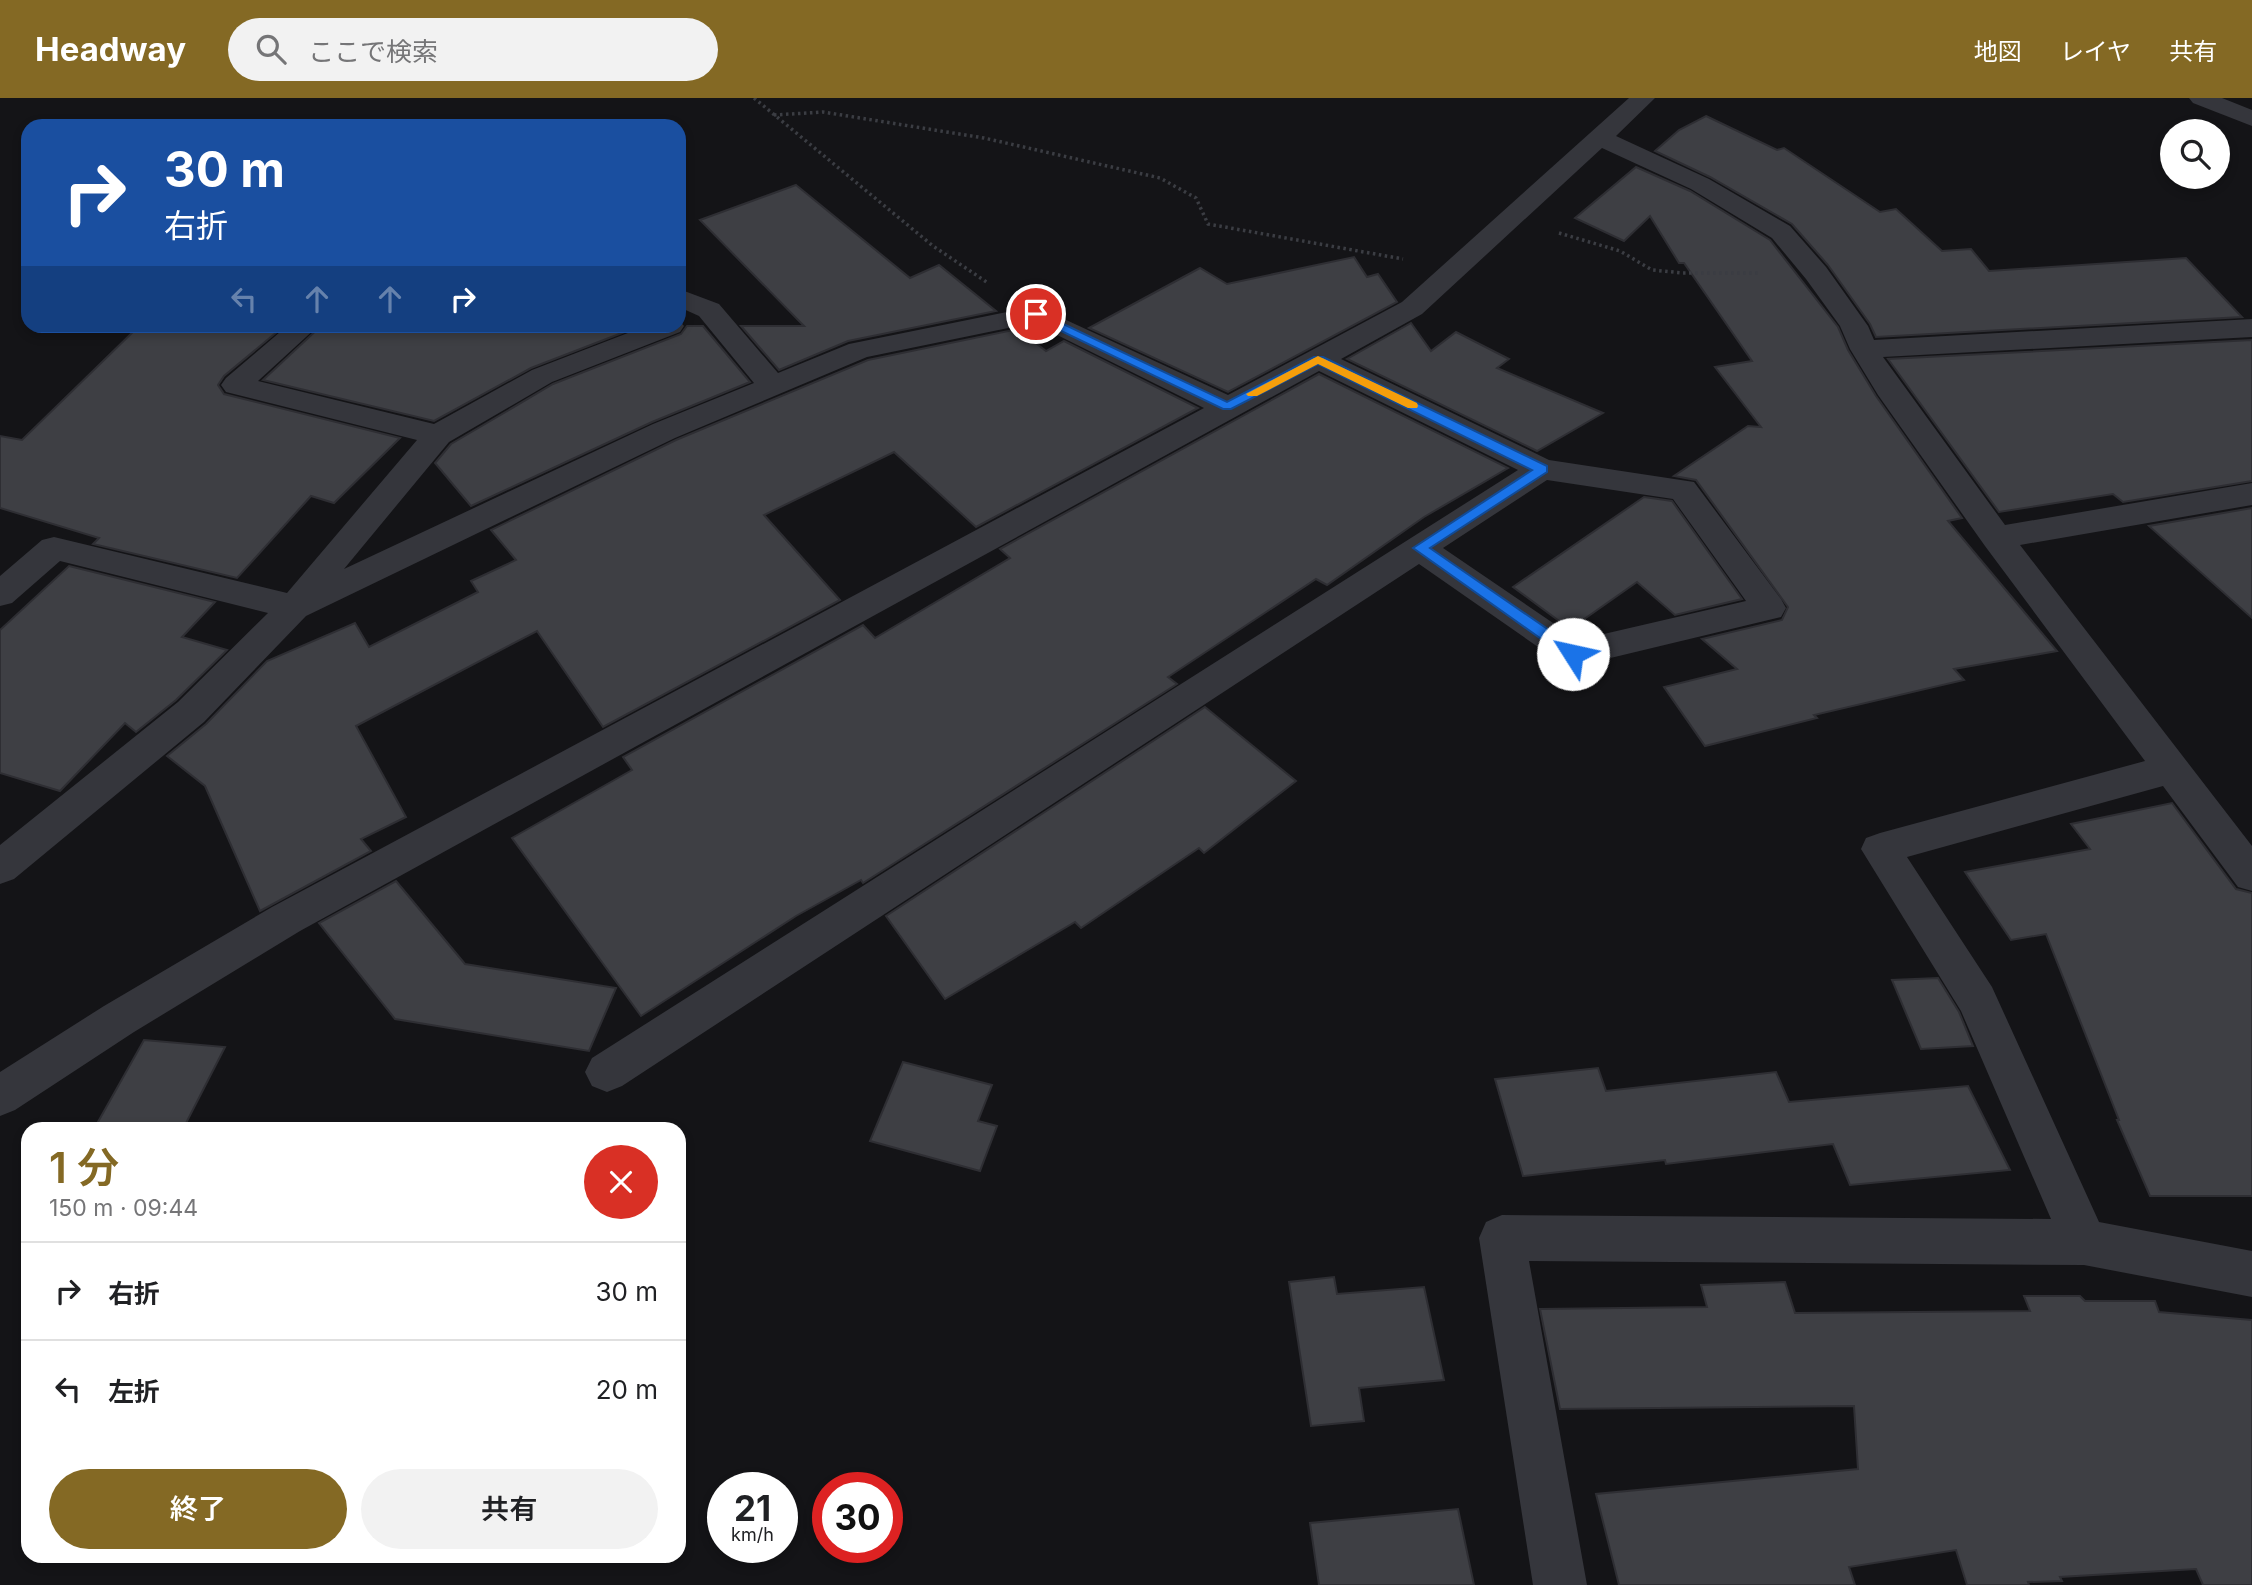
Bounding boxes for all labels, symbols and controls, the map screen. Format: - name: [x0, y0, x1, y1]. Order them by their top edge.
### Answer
- search box: [228, 18, 718, 81]
- text: Headway: [35, 29, 186, 69]
- icon: search: [252, 30, 290, 68]
- text: ここで検索: [308, 36, 438, 67]
- text: 地図: [1974, 37, 2022, 66]
- text: レイヤ: [2060, 37, 2131, 66]
- text: 共有: [2169, 37, 2217, 66]
- map controls: [2160, 119, 2230, 189]
- button: search: [2160, 119, 2230, 189]
- text: 30 m: [164, 140, 285, 199]
- icon: right: [49, 147, 140, 238]
- text: 右折: [164, 206, 228, 245]
- icon: left: [225, 280, 263, 318]
- icon: ahead: [298, 280, 336, 318]
- icon: ahead: [371, 280, 409, 318]
- icon: right: [444, 280, 482, 318]
- pin: [1006, 284, 1066, 344]
- icon: arrive: [1017, 295, 1055, 333]
- position arrow: [1536, 617, 1610, 691]
- text: 1 分: [49, 1142, 119, 1193]
- button: close: [584, 1145, 658, 1219]
- text: 150 m · 09:44: [49, 1194, 198, 1222]
- icon: right: [49, 1272, 87, 1310]
- text: 30 m: [595, 1276, 658, 1307]
- text: 右折: [108, 1278, 160, 1309]
- icon: left: [49, 1370, 87, 1408]
- text: 20 m: [596, 1374, 658, 1405]
- text: 左折: [108, 1376, 160, 1407]
- button: 終了: [49, 1469, 347, 1549]
- button: 共有: [361, 1469, 658, 1549]
- speed limit sign: 30: [812, 1472, 903, 1563]
- text: 21: [734, 1487, 771, 1529]
- text: km/h: [731, 1524, 774, 1545]

